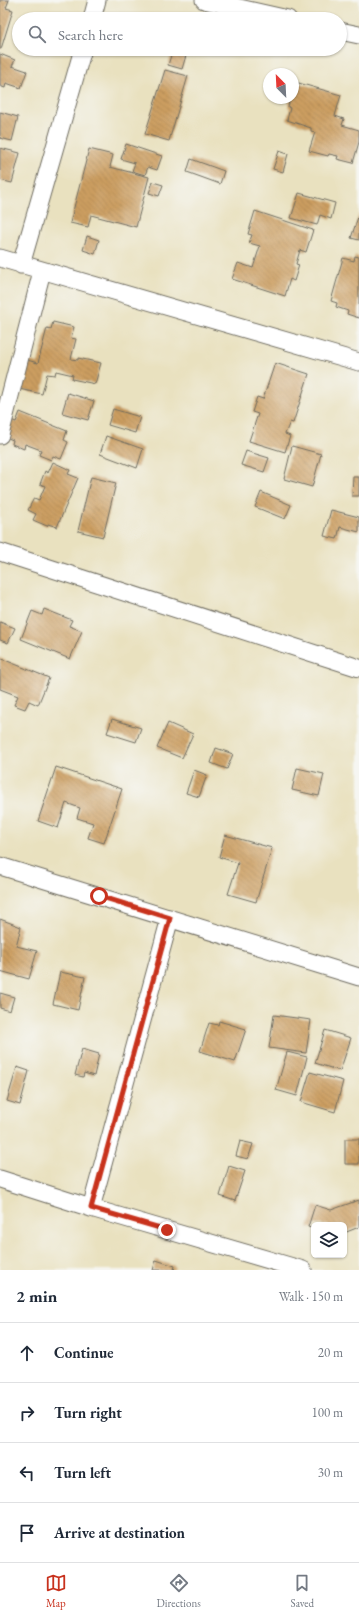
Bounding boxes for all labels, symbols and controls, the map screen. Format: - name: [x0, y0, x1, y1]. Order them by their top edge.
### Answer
- search box: [12, 12, 347, 56]
- icon: search: [26, 23, 48, 45]
- text: Search here: [58, 25, 123, 44]
- north arrow: [263, 68, 299, 104]
- route start: [90, 887, 108, 905]
- route end: [158, 1221, 176, 1239]
- map controls: [311, 1222, 347, 1258]
- button: layers: [311, 1222, 347, 1258]
- text: 2 min: [16, 1285, 57, 1307]
- text: Walk · 150 m: [279, 1288, 343, 1305]
- icon: ahead: [16, 1342, 38, 1364]
- text: Continue: [54, 1343, 114, 1362]
- text: 20 m: [318, 1344, 343, 1361]
- icon: right: [16, 1402, 38, 1424]
- text: Turn right: [54, 1403, 122, 1422]
- text: 100 m: [312, 1404, 343, 1421]
- icon: left: [16, 1462, 38, 1484]
- text: Turn left: [54, 1463, 111, 1482]
- text: 30 m: [318, 1464, 343, 1481]
- icon: arrive: [16, 1522, 38, 1544]
- text: Arrive at destination: [54, 1523, 185, 1542]
- tab: Map: [45, 1572, 67, 1610]
- tab: Directions: [157, 1572, 201, 1610]
- tab: Saved: [291, 1572, 314, 1610]

